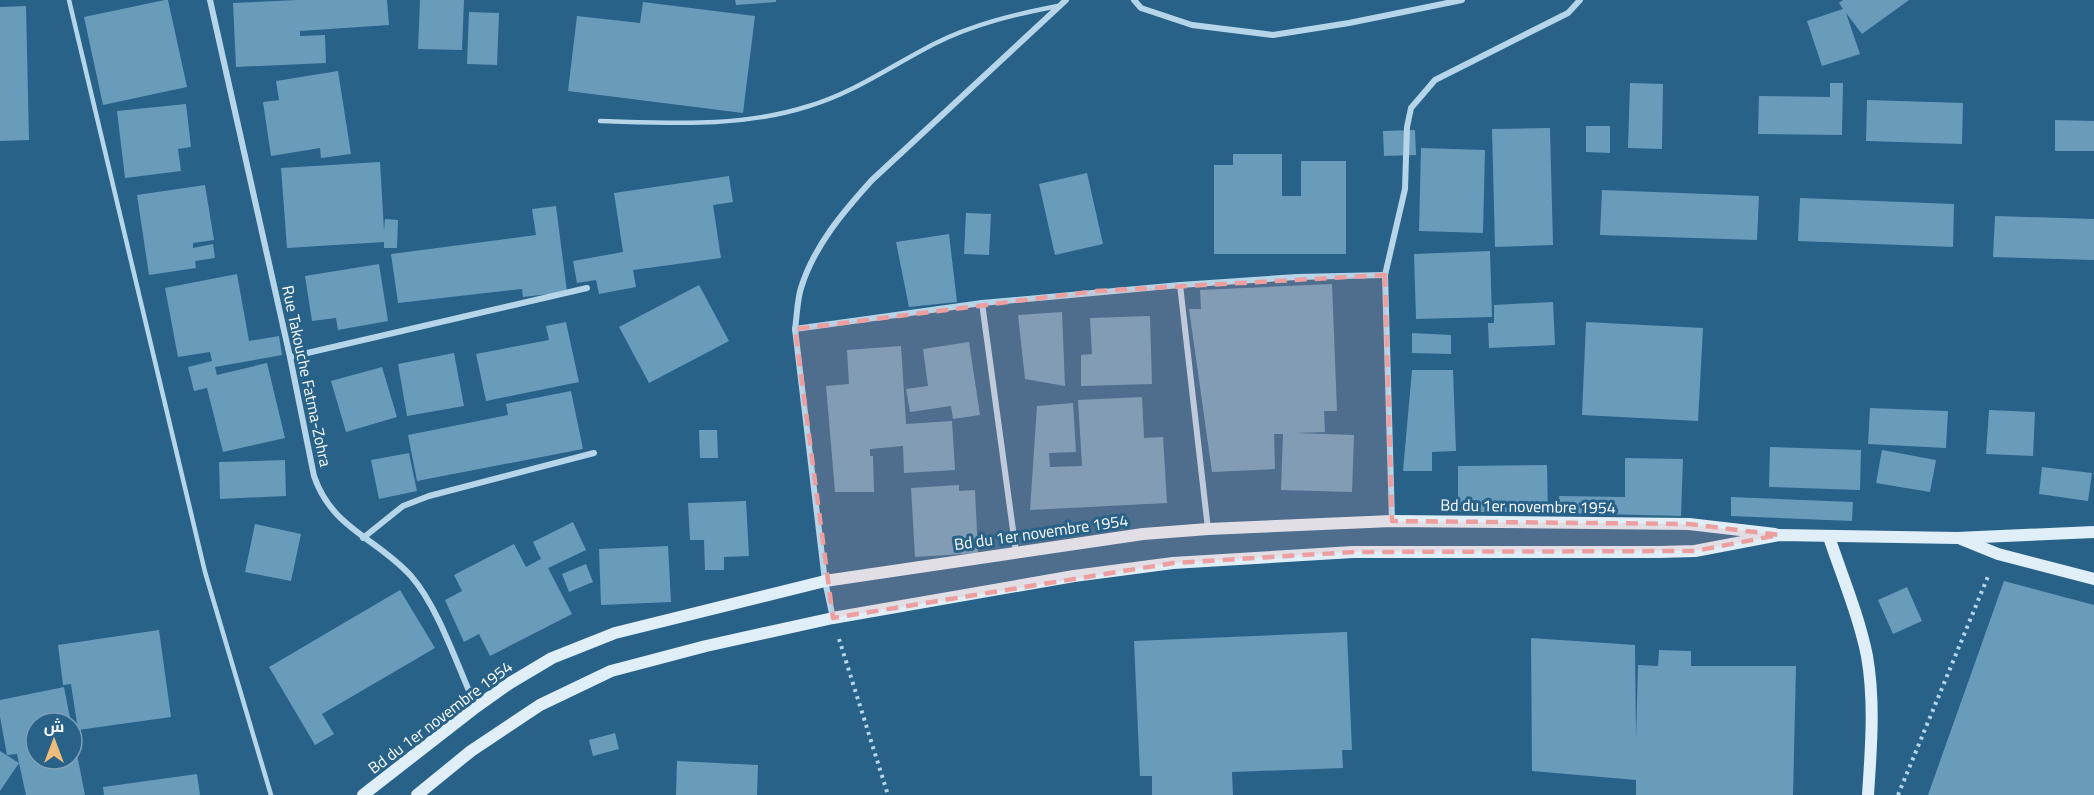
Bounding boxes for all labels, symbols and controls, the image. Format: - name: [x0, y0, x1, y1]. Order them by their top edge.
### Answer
- street label: Rue Takouche Fatma-Zohra: [276, 283, 338, 469]
- street label: Bd du 1er novembre 1954: [1440, 492, 1616, 520]
- street label: Bd du 1er novembre 1954: [952, 508, 1130, 556]
- street label: Bd du 1er novembre 1954: [363, 655, 517, 779]
- north arrow: [24, 711, 84, 771]
- text: ش: [44, 714, 64, 738]

